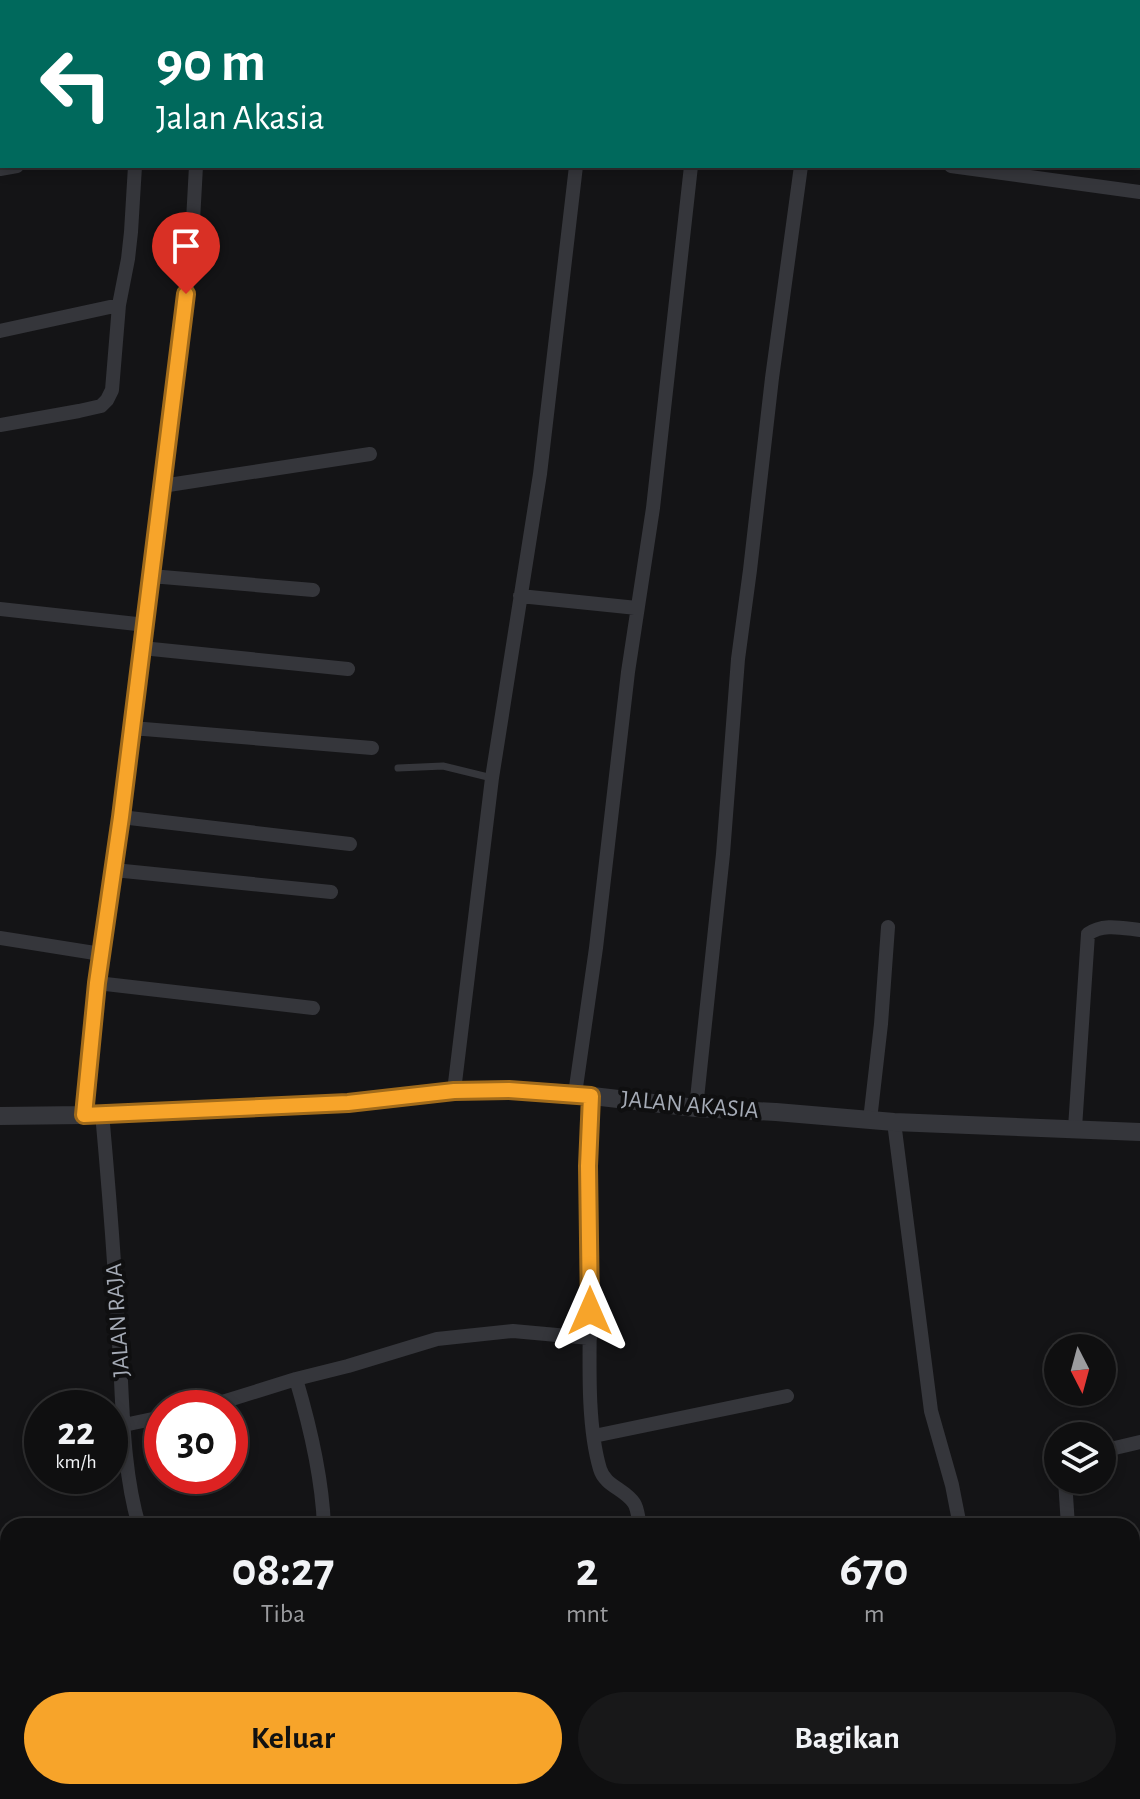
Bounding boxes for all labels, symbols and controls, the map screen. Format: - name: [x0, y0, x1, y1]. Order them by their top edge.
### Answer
- icon: left: [24, 32, 128, 136]
- text: 90 m: [156, 35, 266, 91]
- text: Jalan Akasia: [156, 100, 325, 136]
- pin: [152, 212, 220, 294]
- icon: arrive: [164, 224, 208, 268]
- street label: JALAN AKASIA: [620, 1087, 760, 1123]
- street label: JALAN RAJA: [102, 1262, 134, 1378]
- position arrow: [548, 1269, 632, 1353]
- north arrow: [1044, 1334, 1116, 1406]
- map controls: [1044, 1334, 1116, 1494]
- speed limit sign: 30: [144, 1390, 248, 1494]
- text: 22: [57, 1412, 95, 1452]
- button: layers: [1044, 1422, 1116, 1494]
- text: km/h: [55, 1452, 97, 1472]
- text: 08:27: [231, 1547, 334, 1595]
- text: 2: [576, 1547, 598, 1595]
- text: 670: [840, 1547, 909, 1595]
- text: Tiba: [261, 1601, 305, 1627]
- text: mnt: [566, 1601, 608, 1627]
- text: m: [864, 1601, 884, 1627]
- button: Keluar: [24, 1692, 562, 1784]
- button: Bagikan: [578, 1692, 1116, 1784]

